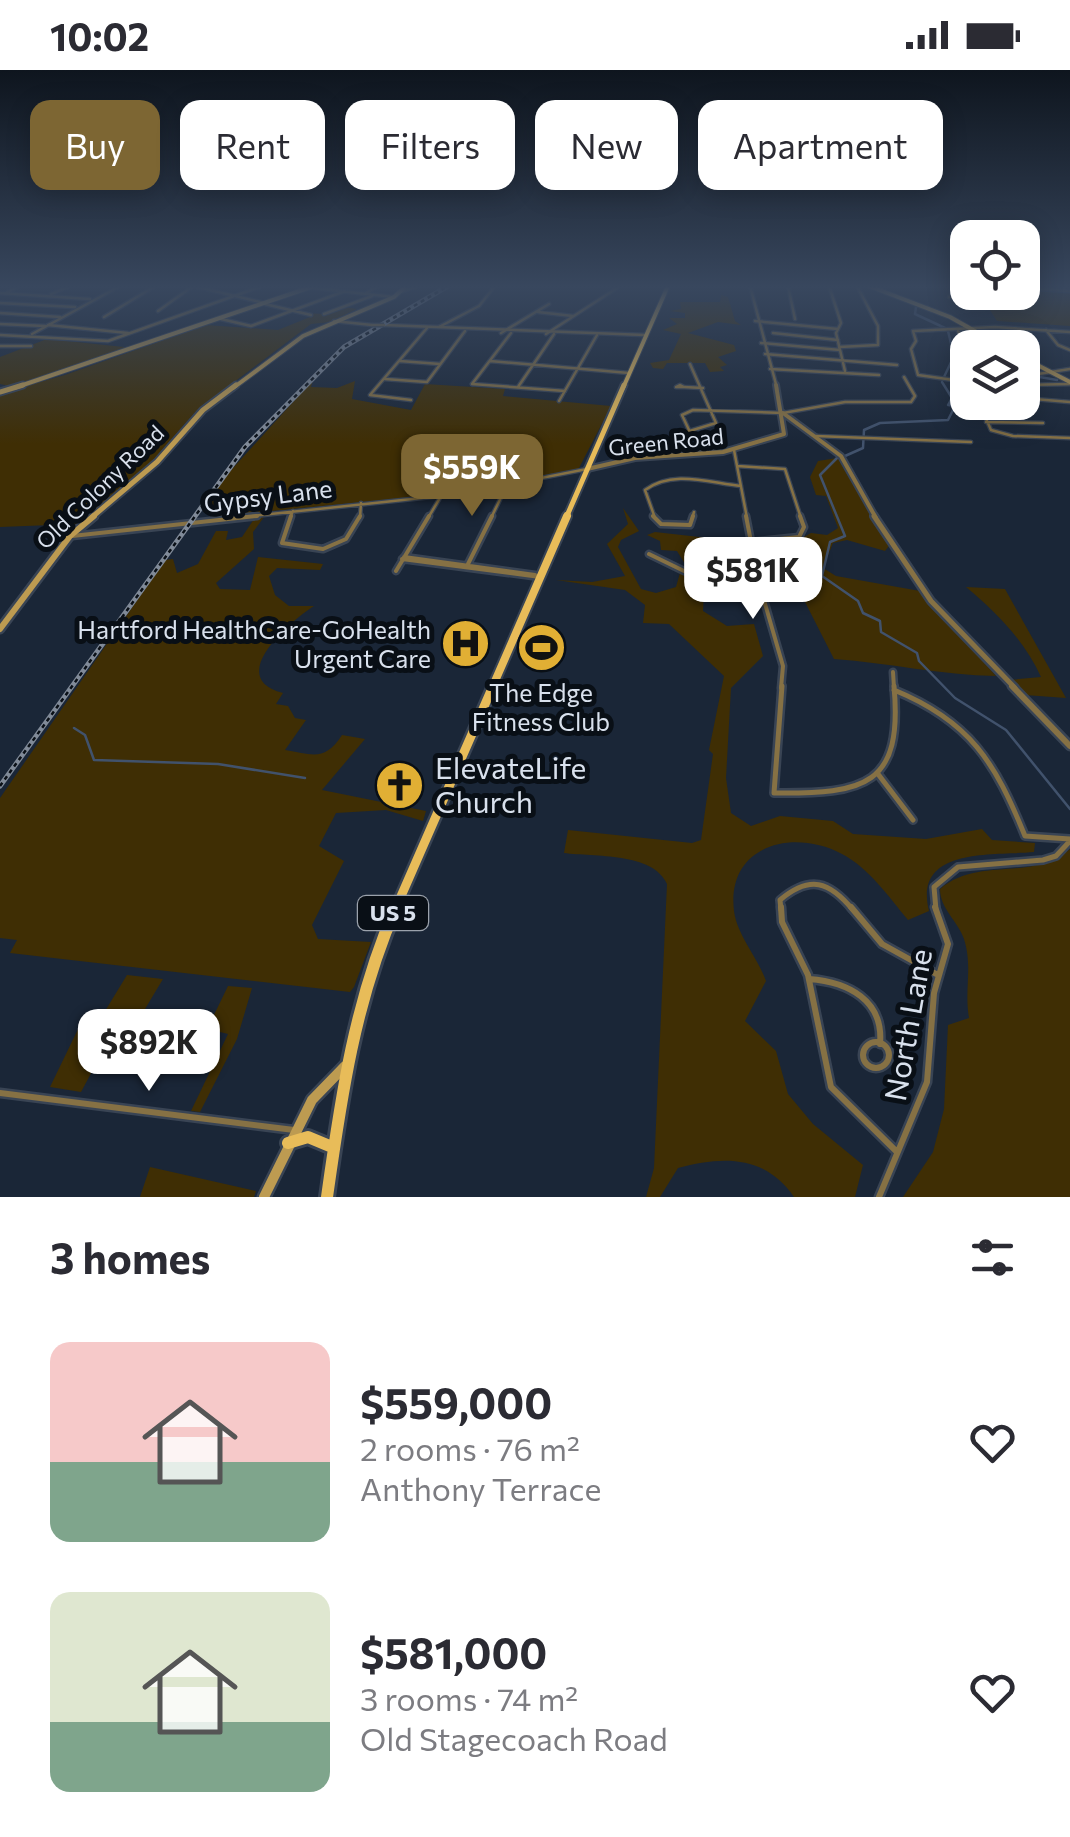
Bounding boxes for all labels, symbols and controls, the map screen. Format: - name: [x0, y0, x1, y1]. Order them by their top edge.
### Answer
- text: 10:02: [50, 12, 149, 59]
- chip: Buy: [30, 100, 160, 190]
- chip: Rent: [180, 100, 325, 190]
- chip: Filters: [345, 100, 515, 190]
- chip: New: [535, 100, 678, 190]
- chip: Apartment: [698, 100, 943, 190]
- map controls: [950, 220, 1040, 420]
- button: locate: [950, 220, 1040, 310]
- button: layers: [950, 330, 1040, 420]
- street label: Old Colony Road: [30, 419, 169, 554]
- street label: Green Road: [607, 422, 725, 461]
- pin: $559K: [402, 434, 542, 519]
- text: $559K: [423, 446, 521, 486]
- street label: Gypsy Lane: [202, 472, 334, 518]
- pin: $581K: [683, 537, 823, 622]
- text: $581K: [706, 549, 800, 589]
- place label: Hartford HealthCare-GoHealth Urgent Care: [77, 614, 431, 673]
- hospital icon: Hartford HealthCare-GoHealth Urgent Care: [440, 618, 492, 670]
- sports icon: The Edge Fitness Club: [515, 621, 567, 673]
- place label: The Edge Fitness Club: [472, 677, 610, 736]
- place label: ElevateLife Church: [435, 748, 586, 819]
- church icon: ElevateLife Church: [374, 760, 426, 812]
- road number: US 5: [358, 896, 428, 930]
- street label: North Lane: [875, 946, 938, 1103]
- pin: $892K: [79, 1009, 219, 1094]
- text: $892K: [100, 1021, 198, 1061]
- icon: filters: [965, 1230, 1020, 1285]
- text: 3 homes: [50, 1231, 210, 1283]
- text: $559,000: [360, 1376, 552, 1428]
- icon: home: [130, 1382, 250, 1502]
- icon: heart: [965, 1415, 1020, 1470]
- text: 2 rooms · 76 m²: [360, 1428, 580, 1468]
- text: Anthony Terrace: [360, 1468, 601, 1508]
- text: $581,000: [360, 1626, 547, 1678]
- icon: home: [130, 1632, 250, 1752]
- icon: heart: [965, 1665, 1020, 1720]
- text: 3 rooms · 74 m²: [360, 1678, 578, 1718]
- text: Old Stagecoach Road: [360, 1718, 668, 1758]

